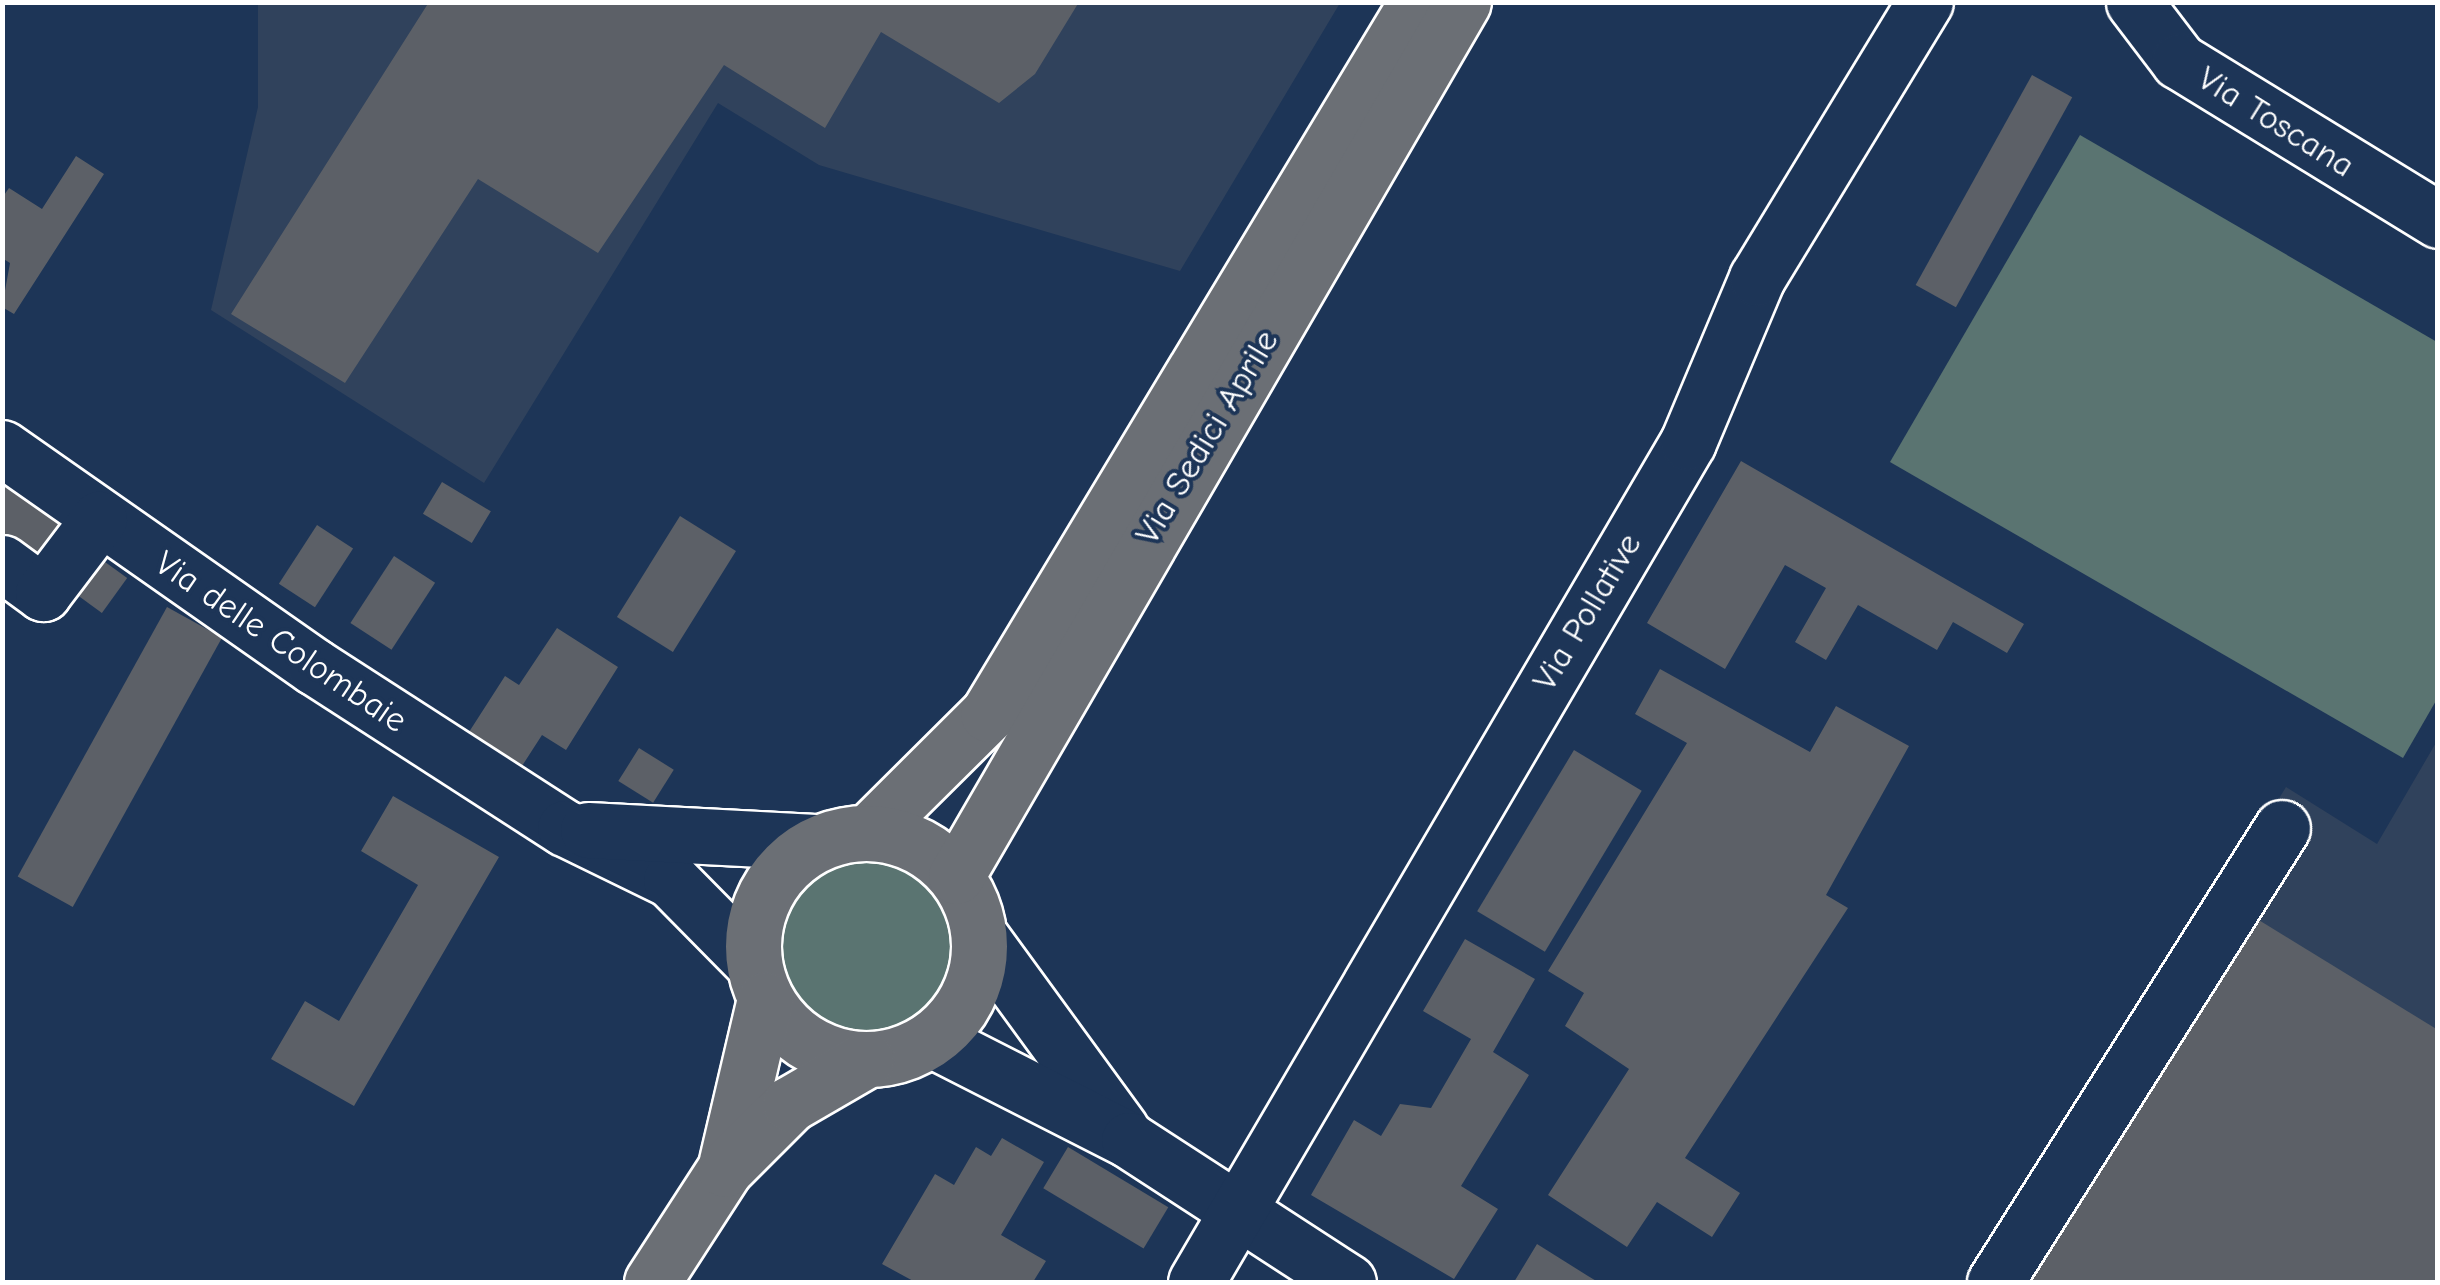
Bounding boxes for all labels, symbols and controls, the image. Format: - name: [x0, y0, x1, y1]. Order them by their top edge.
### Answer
- street label: Via Toscana: [2190, 57, 2362, 187]
- street label: Via Sedici Aprile: [1127, 322, 1287, 552]
- street label: Via Pollative: [1524, 526, 1650, 698]
- street label: Via delle Colombaie: [147, 542, 415, 742]

